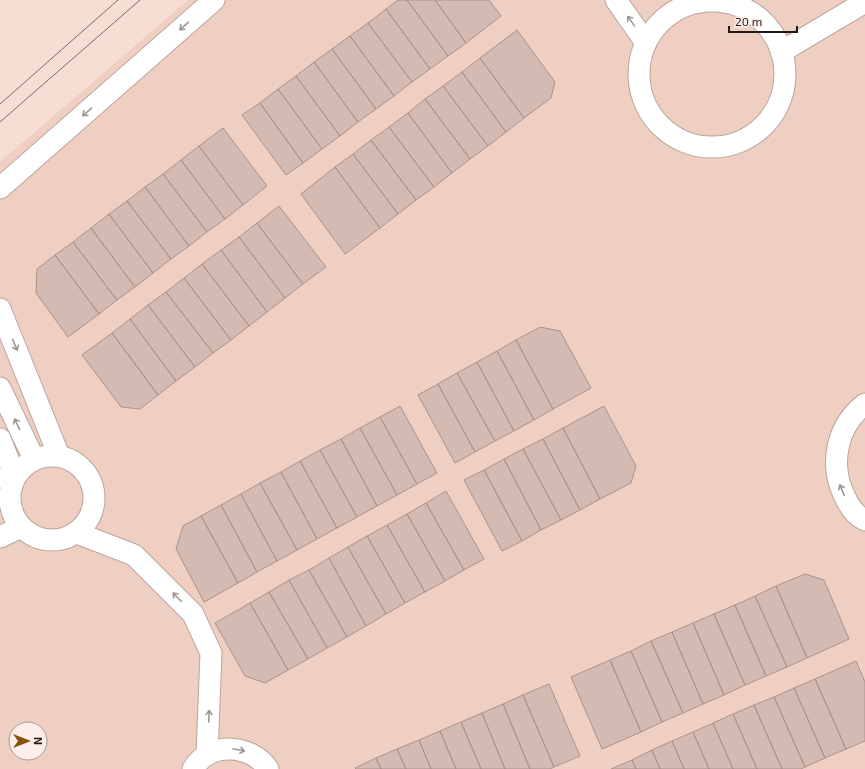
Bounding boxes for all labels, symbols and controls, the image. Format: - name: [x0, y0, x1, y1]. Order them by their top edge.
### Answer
- scale bar: [729, 8, 797, 34]
- text: 20 m: [735, 14, 762, 28]
- one-way arrow: [627, 16, 635, 27]
- one-way arrow: [179, 21, 190, 30]
- one-way arrow: [82, 107, 92, 116]
- one-way arrow: [11, 339, 19, 351]
- one-way arrow: [13, 418, 20, 430]
- one-way arrow: [837, 484, 845, 496]
- one-way arrow: [172, 592, 182, 602]
- one-way arrow: [205, 710, 213, 723]
- north arrow: [8, 721, 48, 761]
- text: N: [32, 737, 45, 745]
- one-way arrow: [232, 747, 245, 755]

